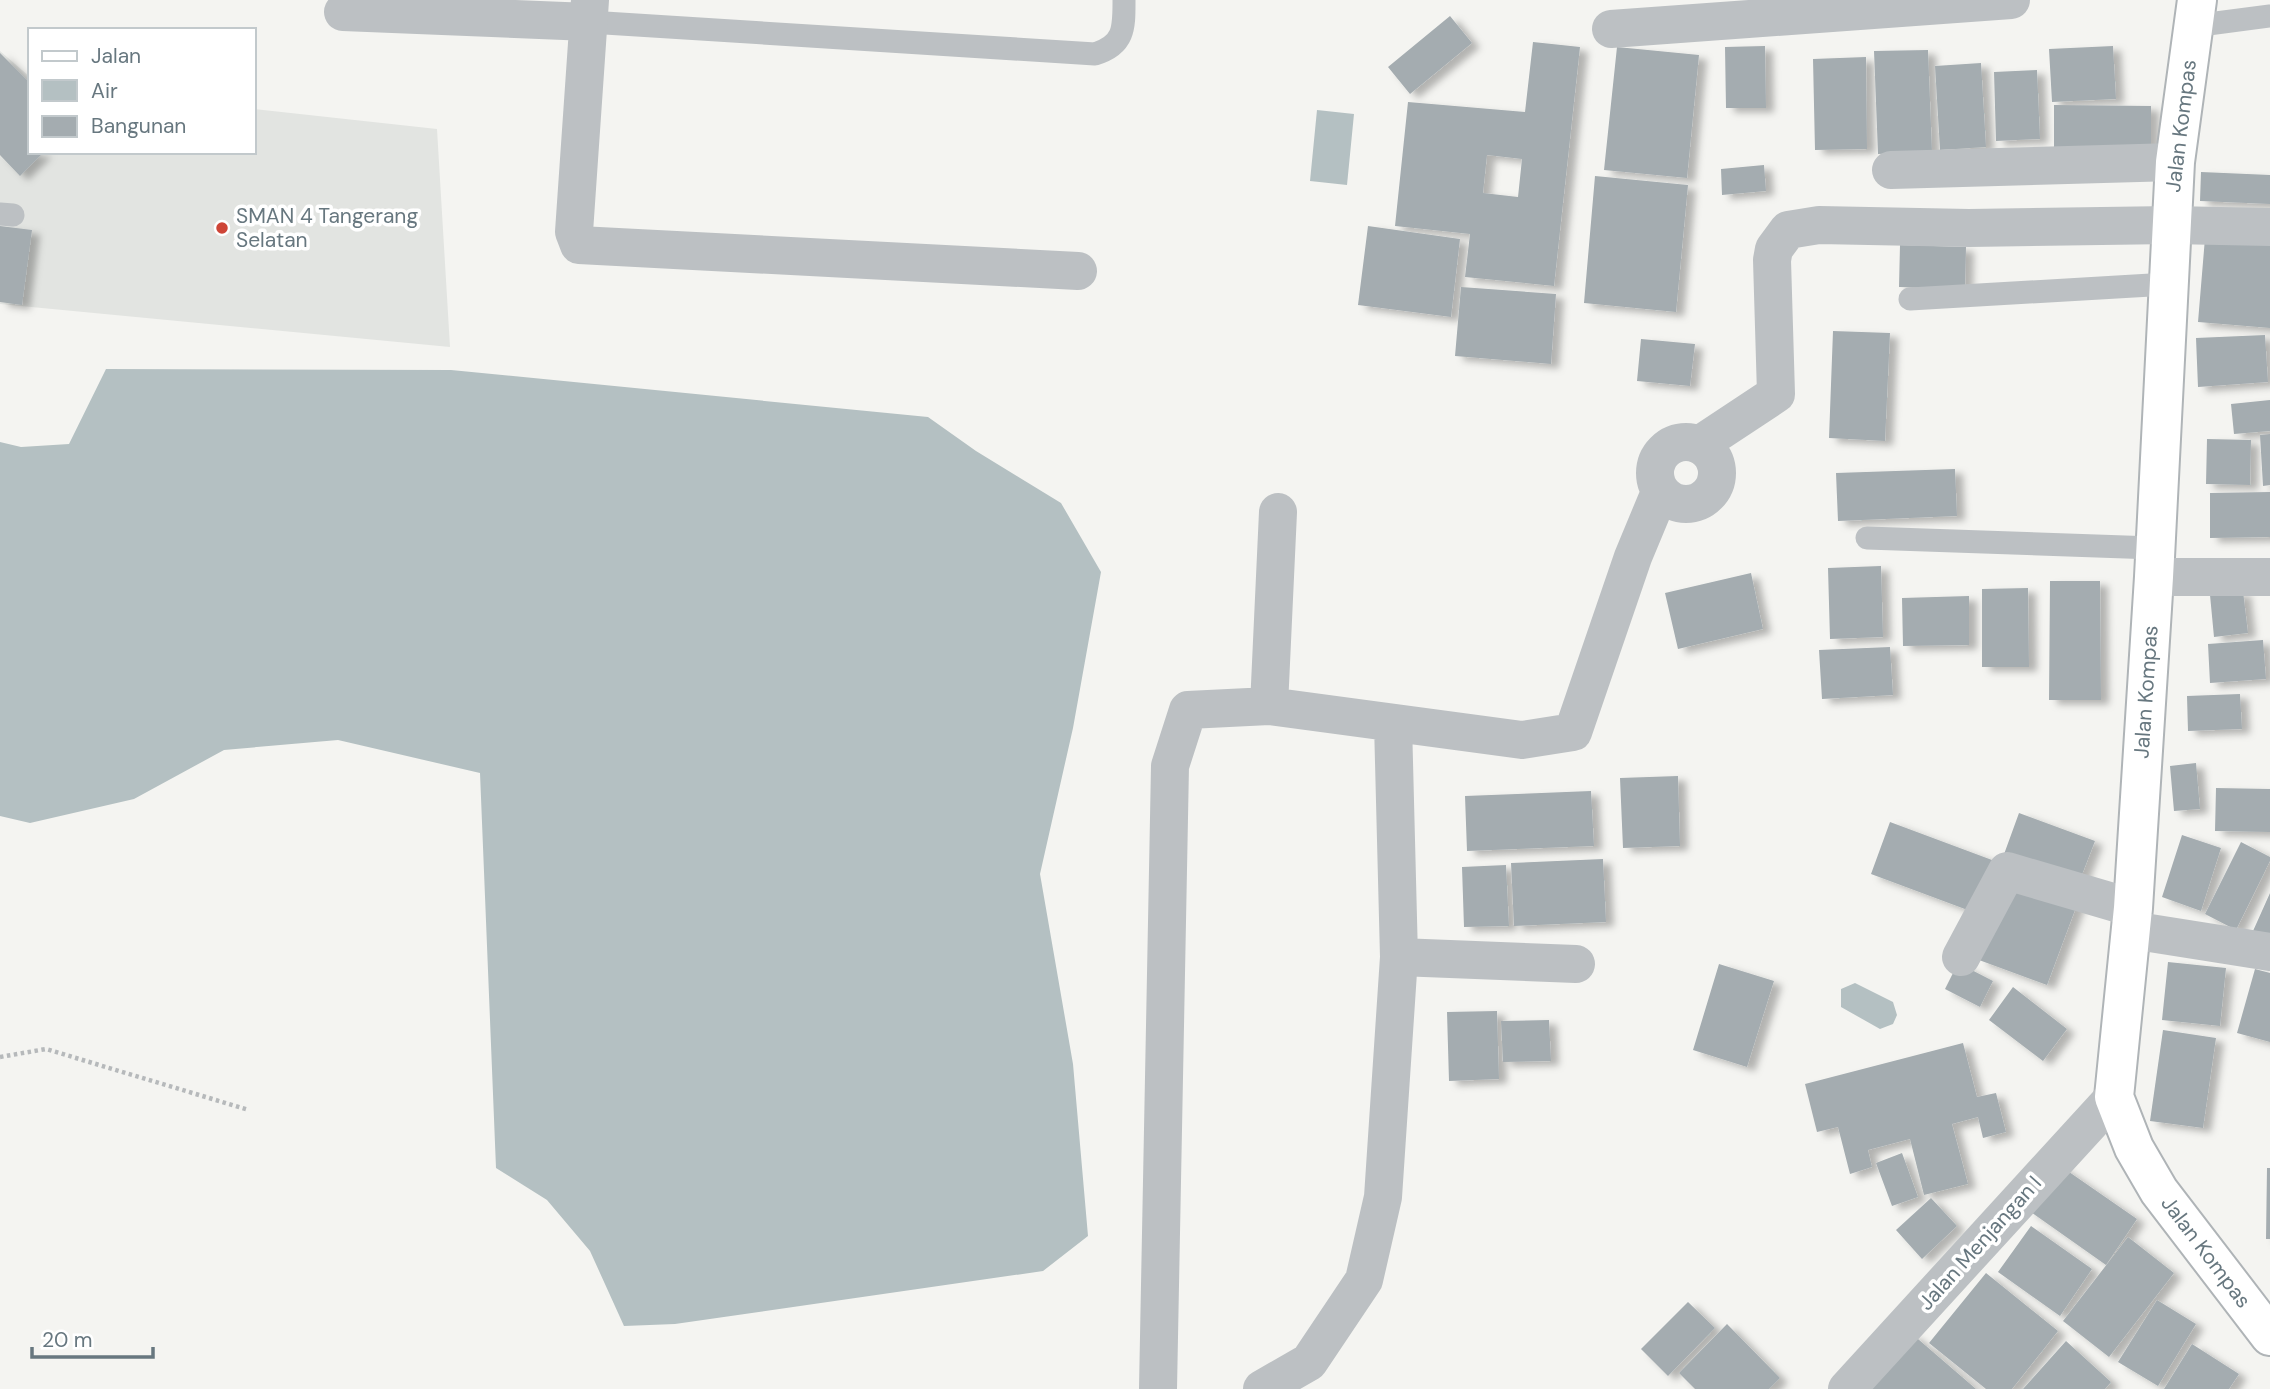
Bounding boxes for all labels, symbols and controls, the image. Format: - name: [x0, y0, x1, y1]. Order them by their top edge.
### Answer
- legend: [28, 28, 256, 154]
- text: Jalan: [91, 42, 141, 70]
- street label: Jalan Kompas: [2159, 58, 2203, 194]
- text: Air: [91, 77, 118, 105]
- text: Bangunan: [91, 112, 186, 140]
- place label: SMAN 4 Tangerang Selatan: [236, 202, 418, 254]
- marker: SMAN 4 Tangerang Selatan: [214, 220, 230, 236]
- street label: Jalan Kompas: [2127, 624, 2165, 760]
- street label: Jalan Menjangan I: [1912, 1170, 2048, 1316]
- street label: Jalan Kompas: [2155, 1190, 2257, 1314]
- scale bar: [32, 1316, 152, 1360]
- text: 20 m: [42, 1326, 93, 1354]

